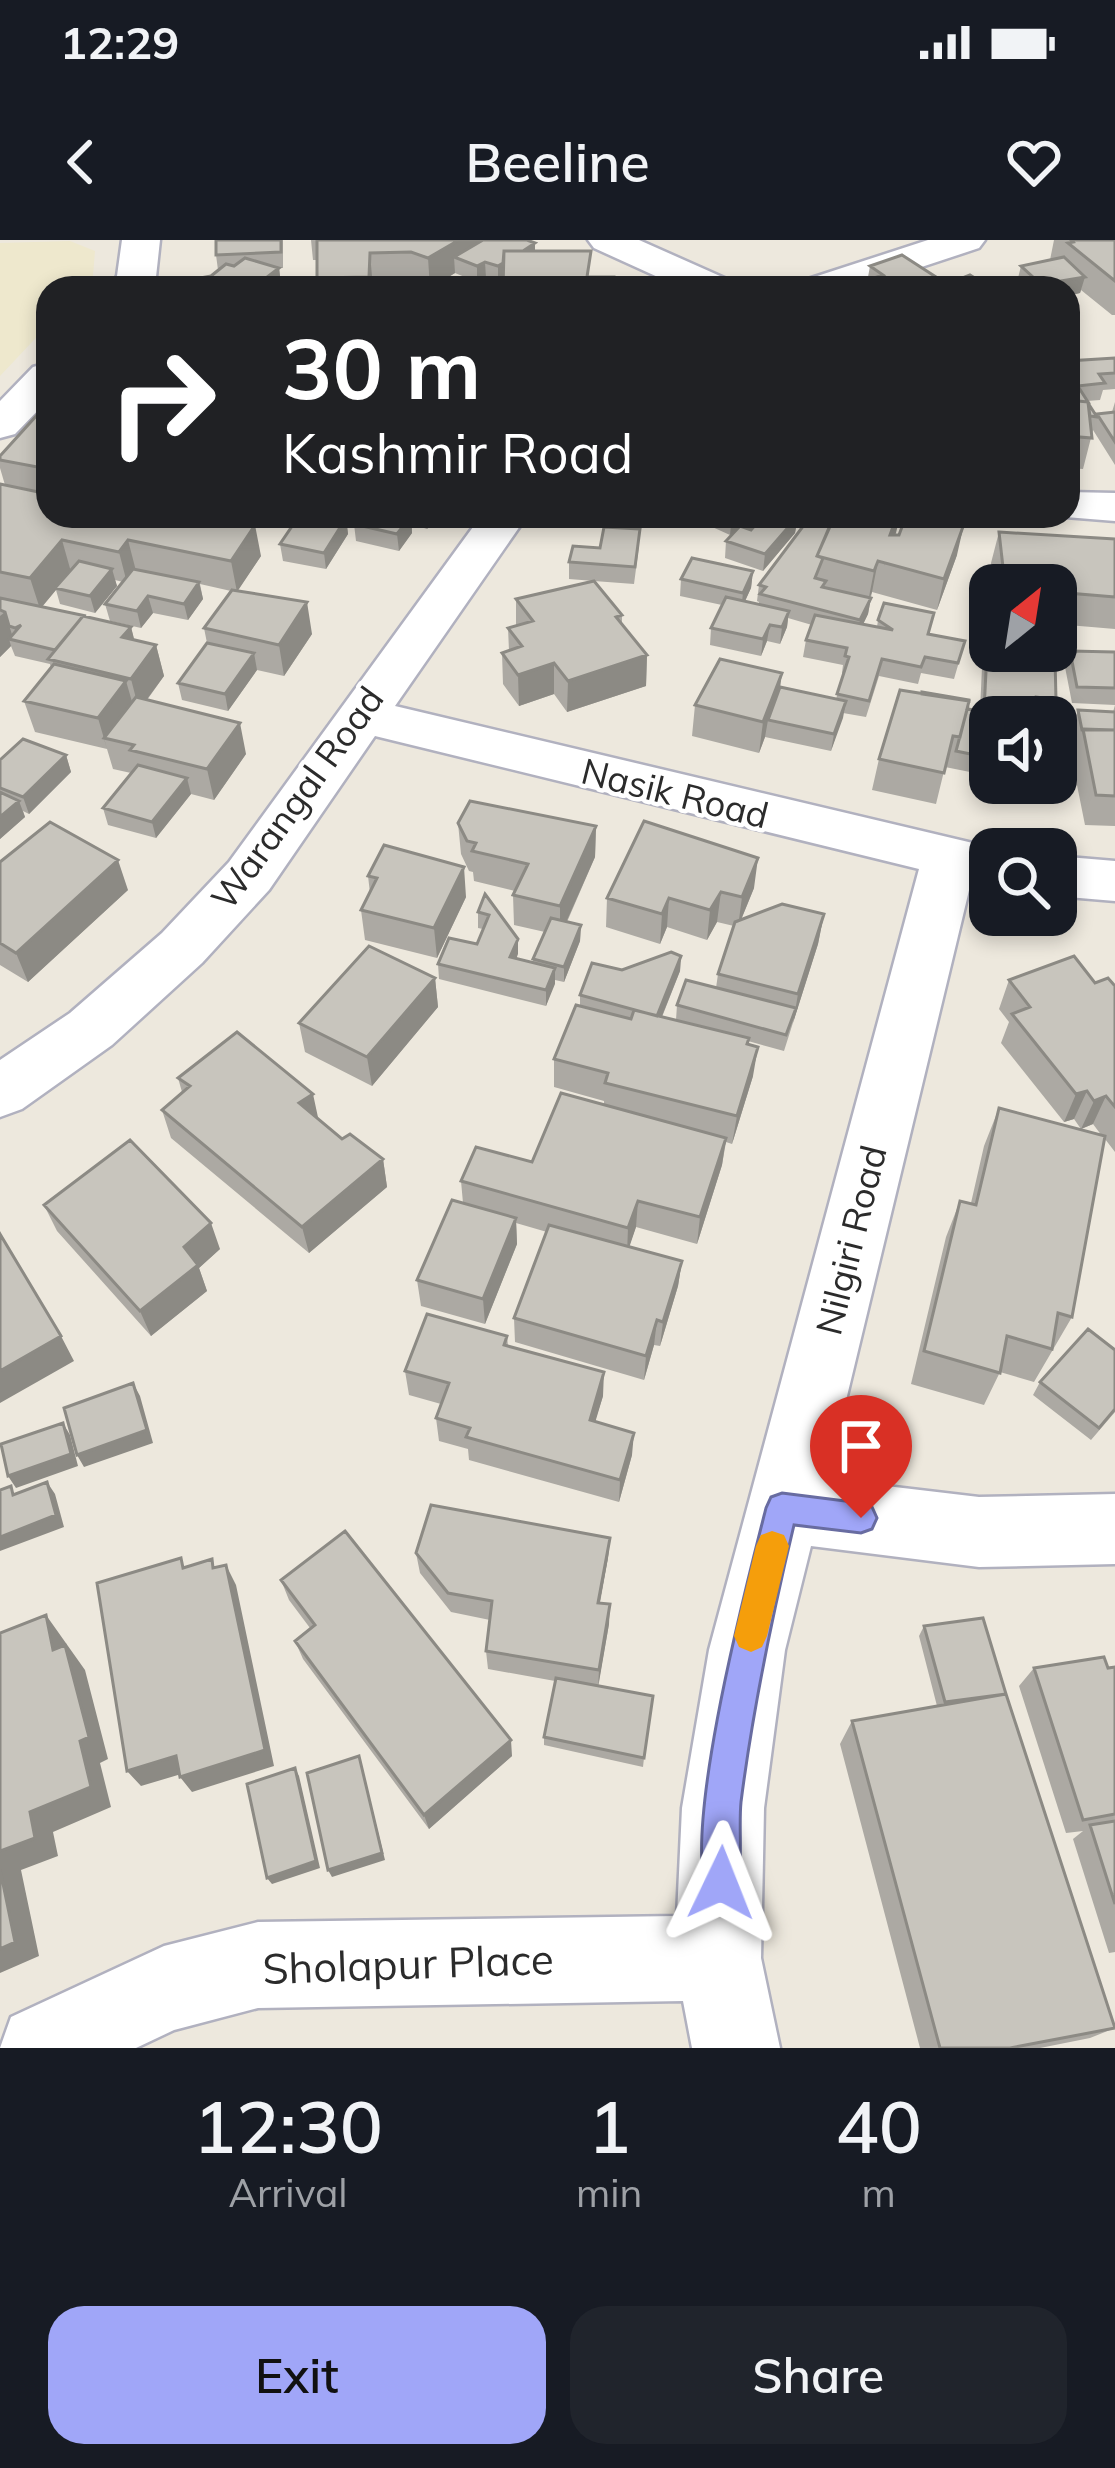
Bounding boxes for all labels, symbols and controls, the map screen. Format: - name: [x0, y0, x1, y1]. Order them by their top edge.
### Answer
- text: 12:29: [60, 14, 179, 70]
- text: Beeline: [465, 128, 650, 196]
- icon: back: [48, 129, 114, 195]
- icon: heart: [1001, 129, 1067, 195]
- text: 30 m: [282, 315, 481, 420]
- icon: right: [84, 324, 240, 480]
- text: Kashmir Road: [282, 419, 633, 487]
- north arrow: [969, 564, 1077, 672]
- map controls: [969, 564, 1077, 936]
- street label: Warangal Road: [201, 677, 393, 918]
- button: sound: [969, 696, 1077, 804]
- street label: Nasik Road: [577, 748, 773, 837]
- button: search: [969, 828, 1077, 936]
- street label: Nilgiri Road: [805, 1141, 896, 1339]
- pin: [810, 1395, 912, 1518]
- icon: arrive: [828, 1413, 894, 1479]
- position arrow: [658, 1820, 784, 1946]
- street label: Sholapur Place: [261, 1932, 554, 1995]
- text: 12:30: [193, 2081, 383, 2171]
- text: 1: [588, 2081, 631, 2171]
- text: 40: [836, 2081, 922, 2171]
- text: Arrival: [228, 2168, 348, 2217]
- text: min: [576, 2168, 642, 2217]
- text: m: [862, 2168, 896, 2217]
- button: Exit: [48, 2306, 546, 2444]
- button: Share: [570, 2306, 1067, 2444]

